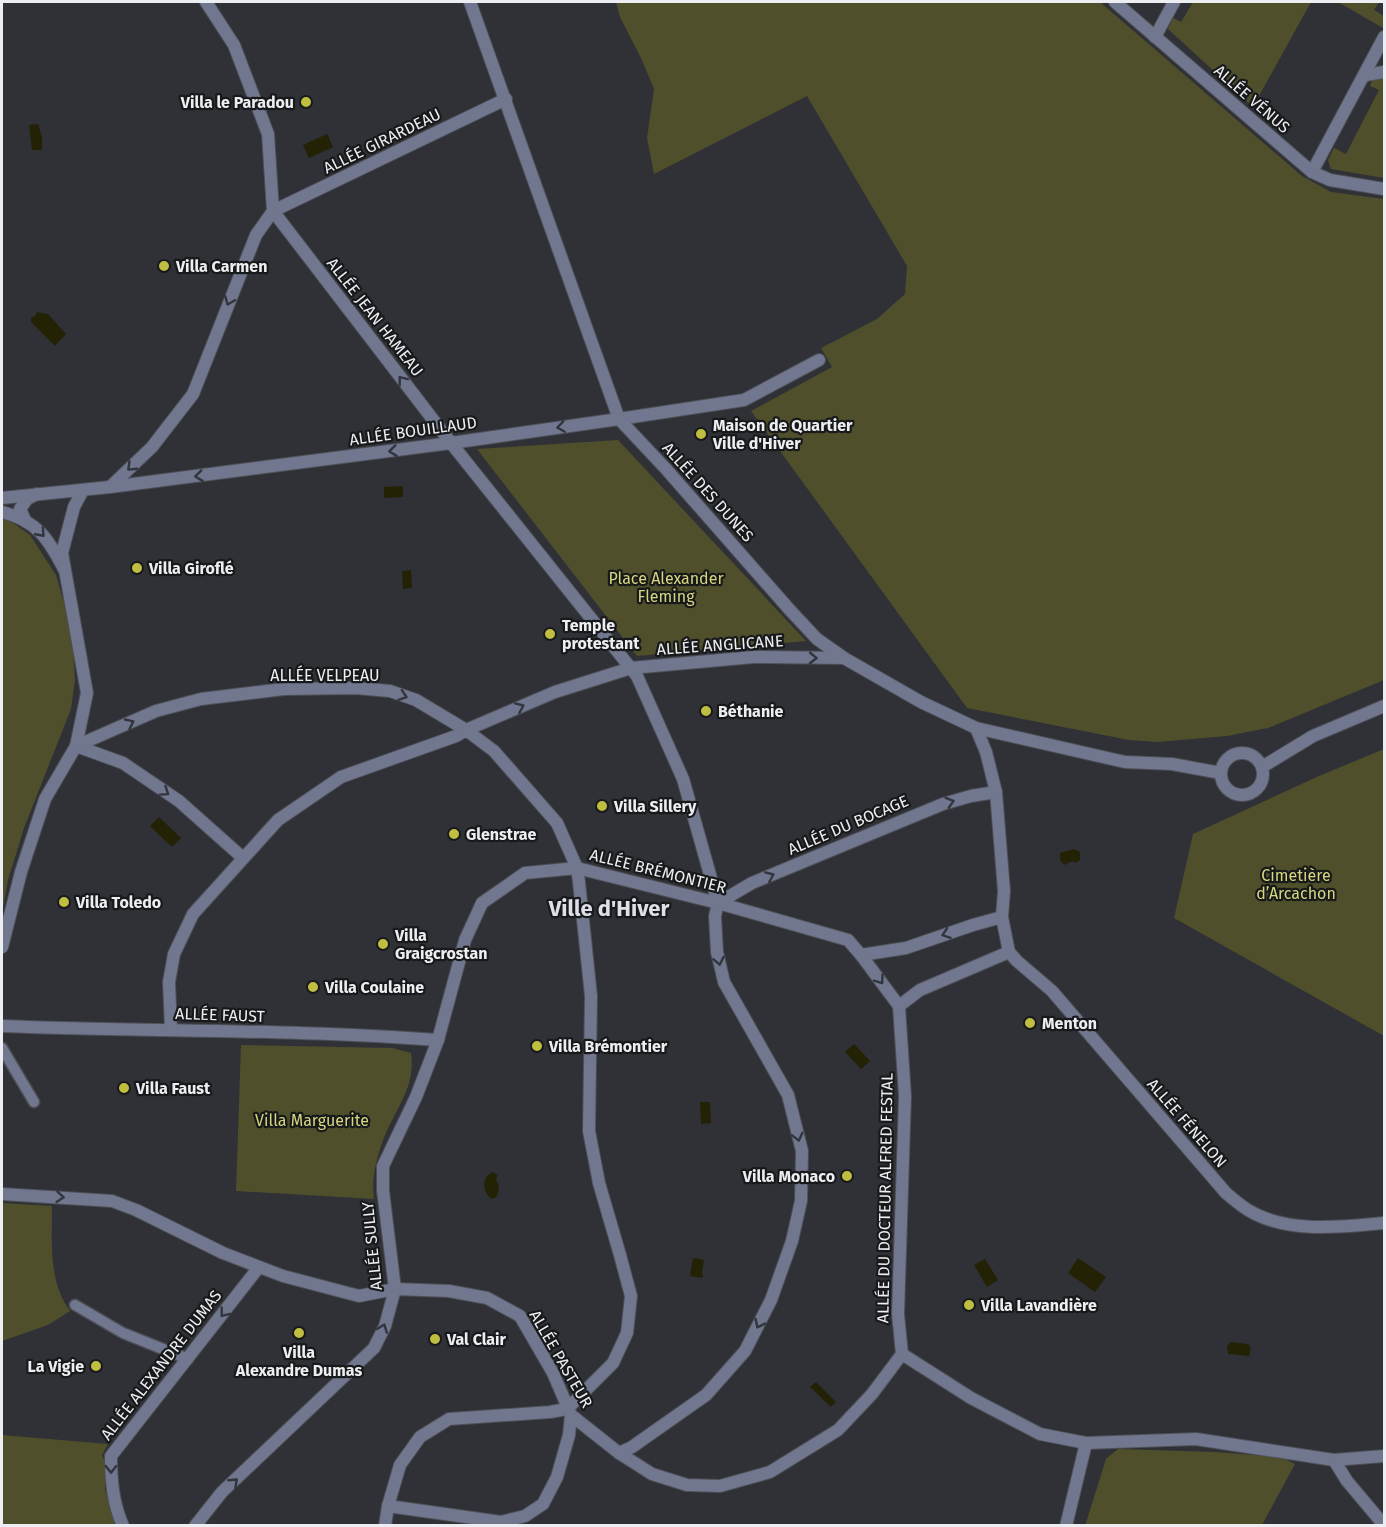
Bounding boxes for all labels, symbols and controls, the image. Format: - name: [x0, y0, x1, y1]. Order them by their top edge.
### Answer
- street label: ALLÉE VÉNUS: [1210, 60, 1295, 137]
- place label: Villa le Paradou: [180, 93, 294, 112]
- marker: Villa le Paradou: [299, 95, 313, 109]
- street label: ALLÉE GIRARDEAU: [320, 103, 444, 178]
- street label: ALLÉE JEAN HAMEAU: [323, 253, 428, 380]
- place label: Villa Carmen: [175, 257, 267, 276]
- marker: Villa Carmen: [157, 259, 171, 273]
- one-way arrow: [224, 296, 237, 306]
- one-way arrow: [399, 376, 410, 387]
- street label: ALLÉE BOUILLAUD: [348, 412, 478, 449]
- place label: Maison de Quartier Ville d'Hiver: [712, 416, 853, 453]
- one-way arrow: [556, 421, 565, 433]
- marker: Maison de Quartier Ville d'Hiver: [694, 427, 708, 441]
- street label: ALLÉE DES DUNES: [658, 438, 759, 546]
- one-way arrow: [388, 444, 397, 456]
- one-way arrow: [128, 459, 139, 470]
- one-way arrow: [195, 469, 204, 481]
- one-way arrow: [34, 527, 45, 537]
- place label: Villa Giroflé: [148, 559, 234, 578]
- marker: Villa Giroflé: [130, 561, 144, 575]
- park label: Place Alexander Fleming: [608, 569, 724, 606]
- place label: Temple protestant: [562, 616, 640, 653]
- marker: Temple protestant: [543, 627, 557, 641]
- street label: ALLÉE ANGLICANE: [656, 630, 784, 659]
- one-way arrow: [808, 651, 817, 664]
- street label: ALLÉE VELPEAU: [270, 665, 380, 685]
- one-way arrow: [397, 688, 408, 701]
- one-way arrow: [514, 702, 525, 714]
- place label: Béthanie: [718, 702, 784, 721]
- marker: Béthanie: [699, 704, 713, 718]
- one-way arrow: [123, 718, 134, 730]
- one-way arrow: [158, 785, 169, 796]
- street label: ALLÉE DU BOCAGE: [785, 790, 911, 859]
- place label: Villa Sillery: [613, 797, 697, 816]
- one-way arrow: [944, 797, 955, 809]
- marker: Villa Sillery: [595, 799, 609, 813]
- place label: Glenstrae: [466, 825, 537, 844]
- marker: Glenstrae: [447, 827, 461, 841]
- street label: ALLÉE BRÉMONTIER: [588, 844, 729, 897]
- park label: Cimetière d’Arcachon: [1256, 866, 1336, 903]
- one-way arrow: [763, 871, 774, 883]
- place label: Villa Toledo: [75, 893, 161, 912]
- marker: Villa Toledo: [57, 895, 71, 909]
- district label: Ville d'Hiver: [548, 895, 669, 922]
- place label: Villa Graigcrostan: [394, 926, 488, 963]
- one-way arrow: [941, 927, 952, 939]
- marker: Villa Graigcrostan: [376, 937, 390, 951]
- one-way arrow: [712, 956, 725, 966]
- one-way arrow: [873, 974, 884, 985]
- place label: Villa Coulaine: [324, 978, 424, 997]
- marker: Villa Coulaine: [306, 980, 320, 994]
- street label: ALLÉE FAUST: [175, 1003, 266, 1026]
- place label: Menton: [1042, 1014, 1097, 1033]
- marker: Menton: [1023, 1016, 1037, 1030]
- place label: Villa Brémontier: [548, 1037, 668, 1056]
- marker: Villa Brémontier: [530, 1039, 544, 1053]
- street label: ALLÉE DU DOCTEUR ALFRED FESTAL: [872, 1073, 897, 1323]
- street label: ALLÉE FÉNELON: [1143, 1074, 1232, 1171]
- place label: Villa Faust: [135, 1079, 211, 1098]
- marker: Villa Faust: [117, 1081, 131, 1095]
- park label: Villa Marguerite: [255, 1111, 369, 1130]
- one-way arrow: [791, 1132, 804, 1142]
- place label: Villa Monaco: [742, 1167, 835, 1186]
- marker: Villa Monaco: [840, 1169, 854, 1183]
- one-way arrow: [55, 1190, 64, 1203]
- street label: ALLÉE SULLY: [357, 1201, 386, 1291]
- street label: ALLÉE ALEXANDRE DUMAS: [96, 1285, 226, 1444]
- place label: Villa Lavandière: [980, 1296, 1097, 1315]
- marker: Villa Lavandière: [962, 1298, 976, 1312]
- street label: ALLÉE PASTEUR: [525, 1306, 598, 1411]
- one-way arrow: [220, 1307, 231, 1318]
- one-way arrow: [754, 1318, 766, 1329]
- one-way arrow: [376, 1323, 388, 1334]
- marker: Villa Alexandre Dumas: [292, 1326, 306, 1340]
- place label: Val Clair: [446, 1330, 507, 1349]
- marker: Val Clair: [428, 1332, 442, 1346]
- place label: Villa Alexandre Dumas: [235, 1343, 362, 1380]
- place label: La Vigie: [28, 1357, 84, 1376]
- marker: La Vigie: [89, 1359, 103, 1373]
- one-way arrow: [105, 1465, 117, 1474]
- one-way arrow: [226, 1478, 237, 1489]

